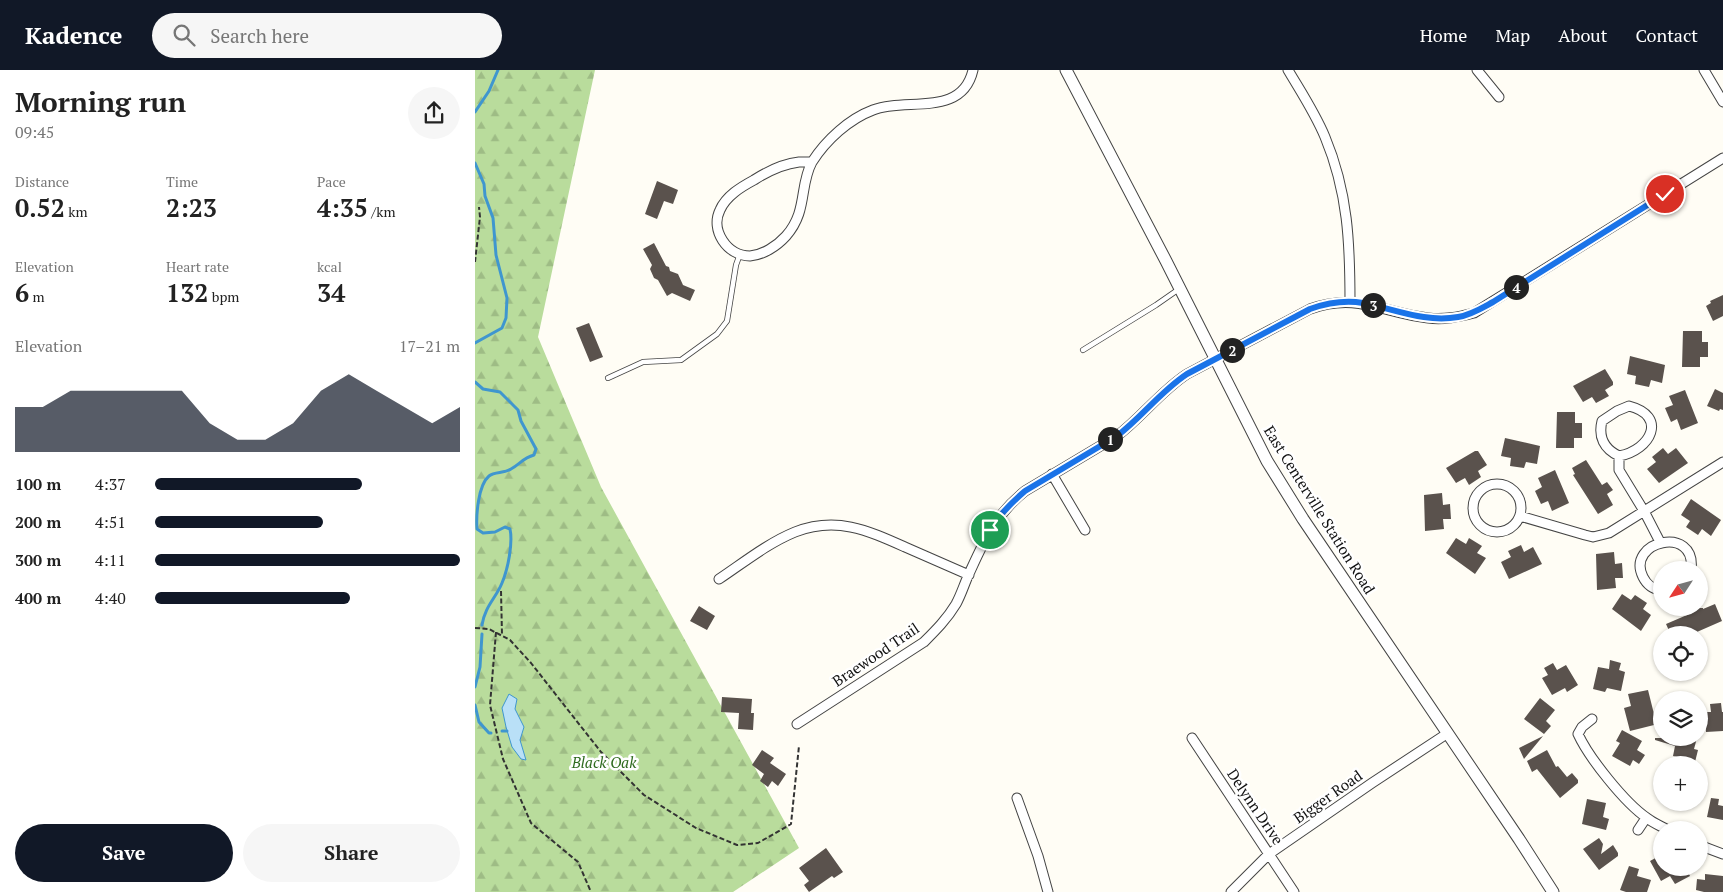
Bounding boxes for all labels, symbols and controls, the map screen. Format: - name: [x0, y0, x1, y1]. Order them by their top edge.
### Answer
- search box: [152, 13, 502, 58]
- text: Kadence: [25, 19, 122, 51]
- icon: search: [170, 21, 198, 49]
- text: Search here: [210, 23, 309, 48]
- text: Home: [1420, 23, 1467, 47]
- text: Map: [1495, 23, 1530, 47]
- text: About: [1558, 23, 1607, 47]
- text: Contact: [1635, 23, 1698, 47]
- text: Morning run: [15, 83, 186, 120]
- button: share: [408, 87, 460, 139]
- text: 09:45: [15, 121, 54, 143]
- text: Distance: [15, 172, 69, 191]
- text: Time: [166, 172, 198, 191]
- text: Pace: [317, 172, 346, 191]
- pin: [1644, 173, 1686, 215]
- icon: check: [1651, 180, 1679, 208]
- text: 0.52: [15, 191, 65, 224]
- text: 2:23: [166, 191, 217, 224]
- text: 4:35: [317, 191, 368, 224]
- text: km: [65, 202, 88, 221]
- text: /km: [368, 202, 395, 221]
- text: Elevation: [15, 257, 74, 276]
- text: Heart rate: [166, 257, 229, 276]
- text: kcal: [317, 257, 342, 276]
- pin: 4: [1503, 274, 1529, 300]
- text: 6: [15, 276, 29, 309]
- text: 132: [166, 276, 208, 309]
- text: 34: [317, 276, 345, 309]
- text: 4: [1513, 278, 1520, 297]
- text: m: [29, 287, 45, 306]
- text: bpm: [208, 287, 239, 306]
- pin: 3: [1361, 292, 1385, 318]
- text: 3: [1370, 296, 1377, 315]
- text: Elevation: [15, 335, 82, 357]
- text: 17–21 m: [399, 335, 460, 357]
- pin: 2: [1219, 338, 1245, 362]
- text: 2: [1229, 341, 1236, 360]
- street label: East Centerville Station Road: [1260, 422, 1380, 597]
- pin: 1: [1097, 426, 1123, 452]
- text: 1: [1107, 430, 1114, 449]
- text: 100 m: [15, 473, 61, 495]
- text: 4:37: [95, 473, 126, 495]
- pin: [969, 509, 1011, 551]
- text: 200 m: [15, 511, 61, 533]
- text: 4:51: [95, 511, 126, 533]
- icon: arrive: [976, 516, 1004, 544]
- text: 300 m: [15, 549, 61, 571]
- text: 4:11: [95, 549, 126, 571]
- north arrow: [1653, 561, 1707, 616]
- map controls: [1653, 561, 1708, 876]
- text: 400 m: [15, 587, 61, 609]
- text: 4:40: [95, 587, 126, 609]
- street label: Braewood Trail: [828, 618, 923, 691]
- button: locate: [1653, 626, 1708, 681]
- button: layers: [1653, 691, 1708, 746]
- park label: Black Oak: [571, 752, 637, 772]
- button: +: [1653, 756, 1708, 811]
- street label: Delynn Drive: [1223, 765, 1289, 848]
- street label: Bigger Road: [1289, 765, 1366, 827]
- button: −: [1653, 821, 1708, 876]
- button: Save: [15, 824, 233, 882]
- button: Share: [243, 824, 460, 882]

